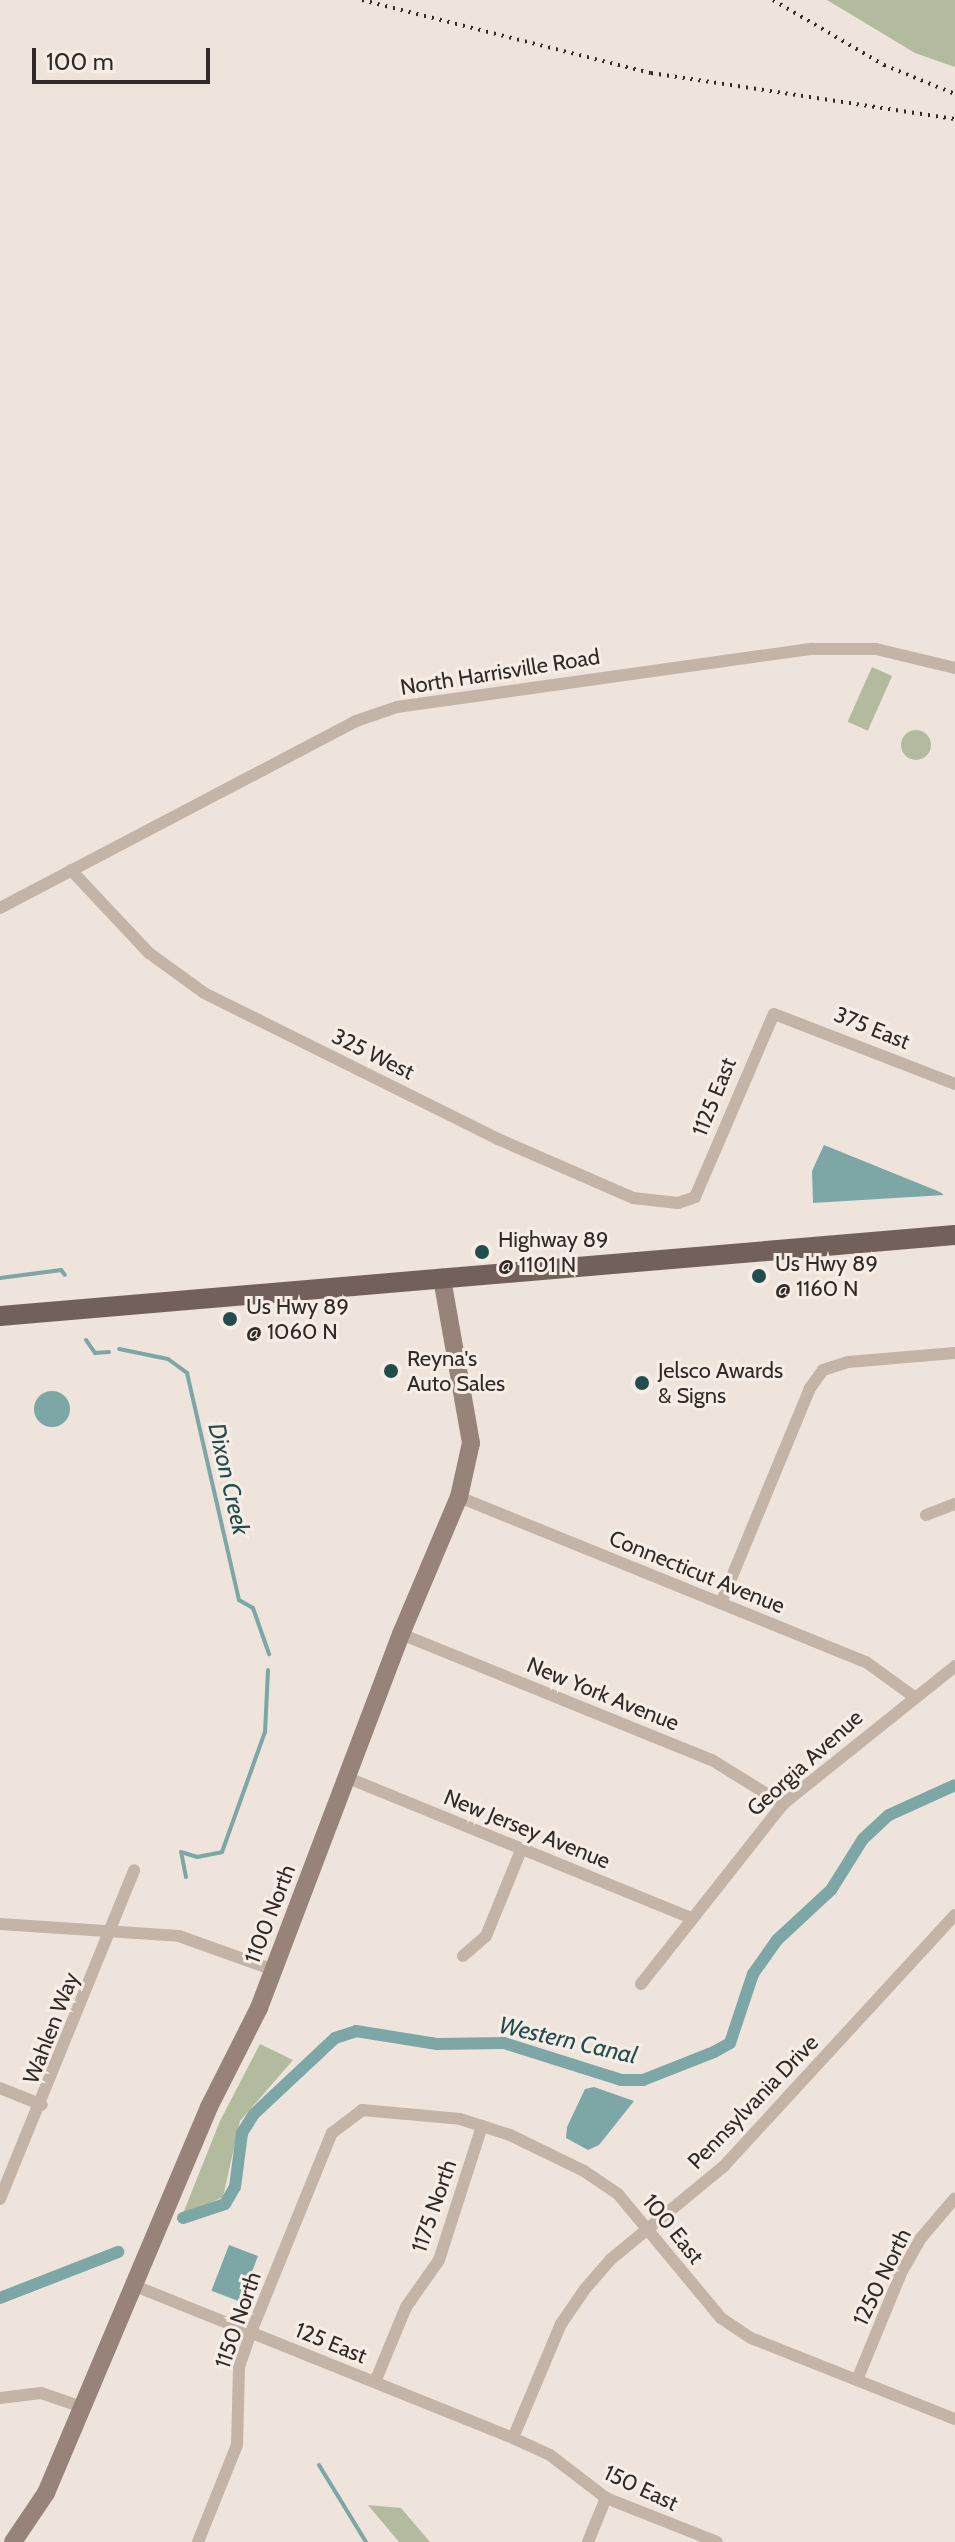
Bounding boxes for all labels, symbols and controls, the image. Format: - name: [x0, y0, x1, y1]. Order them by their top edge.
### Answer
- scale bar: [36, 32, 214, 82]
- text: 100 m: [46, 47, 114, 76]
- street label: North Harrisville Road: [398, 643, 602, 701]
- street label: 375 East: [830, 1001, 914, 1055]
- street label: 325 West: [328, 1023, 418, 1085]
- street label: 1125 East: [686, 1054, 742, 1140]
- place label: Highway 89 @ 1101 N: [498, 1226, 609, 1278]
- marker: Highway 89 @ 1101 N: [473, 1243, 491, 1261]
- place label: Us Hwy 89 @ 1160 N: [775, 1250, 878, 1302]
- marker: Us Hwy 89 @ 1160 N: [750, 1267, 768, 1285]
- place label: Us Hwy 89 @ 1060 N: [246, 1293, 349, 1344]
- marker: Us Hwy 89 @ 1060 N: [221, 1310, 239, 1328]
- place label: Reyna's Auto Sales: [407, 1345, 505, 1396]
- place label: Jelsco Awards & Signs: [658, 1357, 783, 1408]
- marker: Reyna's Auto Sales: [382, 1362, 400, 1380]
- marker: Jelsco Awards & Signs: [633, 1374, 651, 1392]
- water label: Dixon Creek: [202, 1420, 256, 1538]
- street label: Connecticut Avenue: [605, 1525, 789, 1619]
- street label: New York Avenue: [523, 1651, 683, 1737]
- street label: Georgia Avenue: [742, 1704, 868, 1822]
- street label: New Jersey Avenue: [440, 1784, 614, 1874]
- street label: 1100 North: [239, 1861, 301, 1967]
- street label: Wahlen Way: [18, 1969, 84, 2087]
- water label: Western Canal: [496, 2010, 640, 2070]
- street label: Pennsylvania Drive: [682, 2029, 824, 2175]
- street label: 1175 North: [406, 2156, 462, 2256]
- street label: 100 East: [637, 2189, 709, 2269]
- street label: 1250 North: [847, 2224, 917, 2330]
- street label: 1150 North: [209, 2268, 267, 2372]
- street label: 125 East: [291, 2317, 371, 2369]
- street label: 150 East: [600, 2459, 682, 2517]

